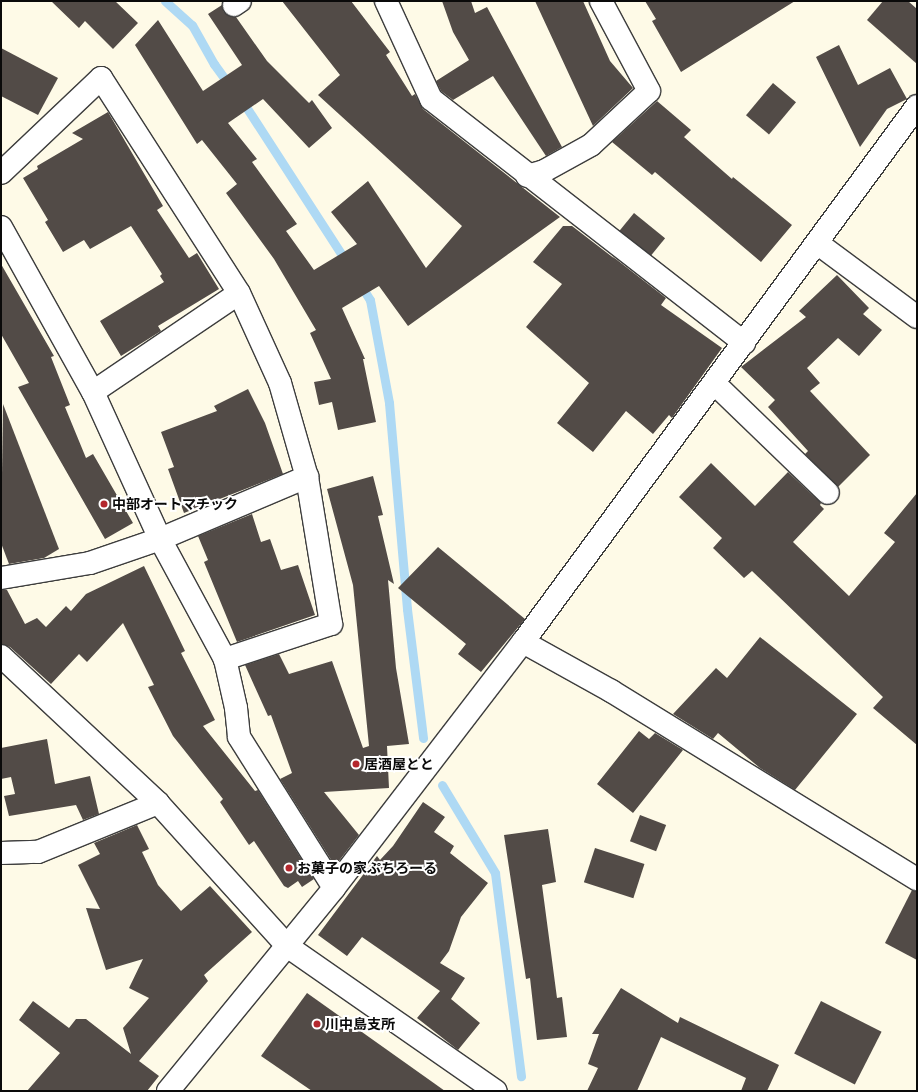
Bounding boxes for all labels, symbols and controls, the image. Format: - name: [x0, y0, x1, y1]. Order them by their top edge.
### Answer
- place label: 中部オートマチック: [112, 496, 238, 512]
- marker: 中部オートマチック: [99, 499, 109, 509]
- place label: 居酒屋とと: [364, 756, 434, 772]
- marker: 居酒屋とと: [351, 759, 361, 769]
- place label: お菓子の家ぷちろーる: [297, 860, 437, 876]
- marker: お菓子の家ぷちろーる: [284, 863, 294, 873]
- place label: 川中島支所: [325, 1016, 395, 1032]
- marker: 川中島支所: [312, 1019, 322, 1029]

